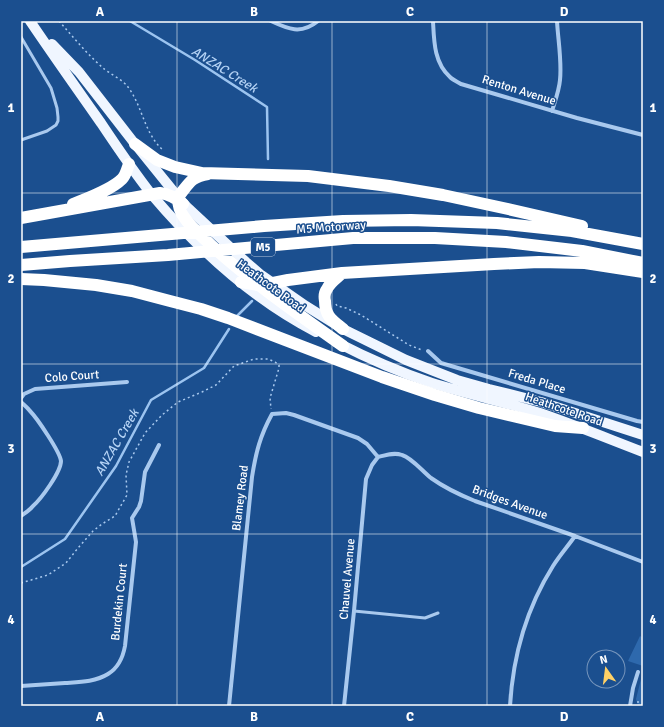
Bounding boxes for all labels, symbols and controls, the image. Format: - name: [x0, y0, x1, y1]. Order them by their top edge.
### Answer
- text: A: [96, 4, 105, 20]
- text: B: [250, 4, 258, 20]
- text: C: [406, 4, 414, 20]
- text: D: [560, 4, 569, 20]
- water label: ANZAC Creek: [189, 43, 262, 97]
- street label: Renton Avenue: [480, 72, 558, 109]
- text: 1: [7, 100, 15, 116]
- text: 1: [649, 100, 657, 116]
- street label: M5 Motorway: [296, 218, 367, 237]
- road number: M5: [251, 238, 275, 256]
- street label: Heathcote Road: [234, 257, 308, 316]
- text: 2: [7, 271, 15, 287]
- text: 2: [649, 271, 657, 287]
- street label: Freda Place: [506, 366, 567, 397]
- street label: Colo Court: [44, 367, 100, 386]
- street label: Heathcote Road: [523, 389, 605, 430]
- water label: ANZAC Creek: [91, 405, 143, 479]
- text: 3: [7, 441, 15, 457]
- text: 3: [649, 441, 657, 457]
- street label: Blamey Road: [229, 464, 252, 532]
- street label: Bridges Avenue: [470, 482, 550, 523]
- street label: Chauvel Avenue: [336, 538, 359, 620]
- street label: Burdekin Court: [108, 563, 131, 641]
- text: 4: [7, 612, 15, 628]
- text: 4: [649, 612, 657, 628]
- north arrow: [586, 649, 626, 689]
- text: N: [598, 653, 609, 667]
- text: A: [96, 709, 105, 725]
- text: B: [250, 709, 258, 725]
- text: C: [406, 709, 414, 725]
- text: D: [560, 709, 569, 725]

